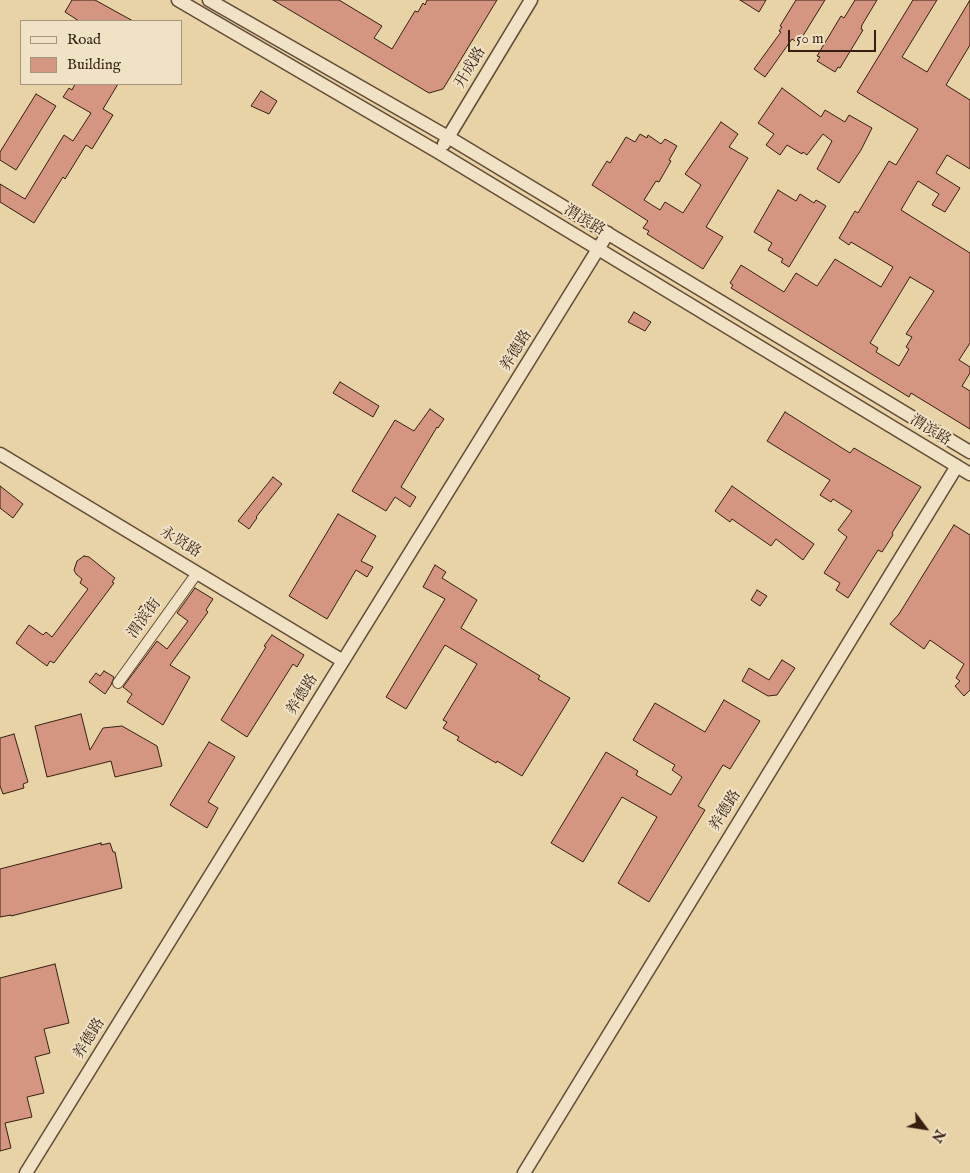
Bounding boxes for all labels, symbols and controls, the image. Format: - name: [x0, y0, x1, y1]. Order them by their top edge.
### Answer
- legend: [20, 20, 182, 85]
- scale bar: [790, 20, 878, 52]
- text: 50 m: [796, 29, 824, 48]
- text: Road: [67, 30, 101, 49]
- street label: 开成路: [452, 44, 490, 92]
- text: Building: [67, 55, 121, 74]
- street label: 渭滨路: [560, 202, 608, 240]
- street label: 养德路: [497, 327, 537, 375]
- street label: 渭滨路: [906, 412, 954, 450]
- street label: 永贤路: [156, 524, 204, 562]
- street label: 渭滨街: [124, 596, 166, 642]
- street label: 养德路: [283, 671, 323, 719]
- street label: 养德路: [706, 787, 746, 835]
- street label: 养德路: [70, 1015, 110, 1063]
- north arrow: [900, 1103, 950, 1153]
- text: N: [927, 1126, 949, 1146]

